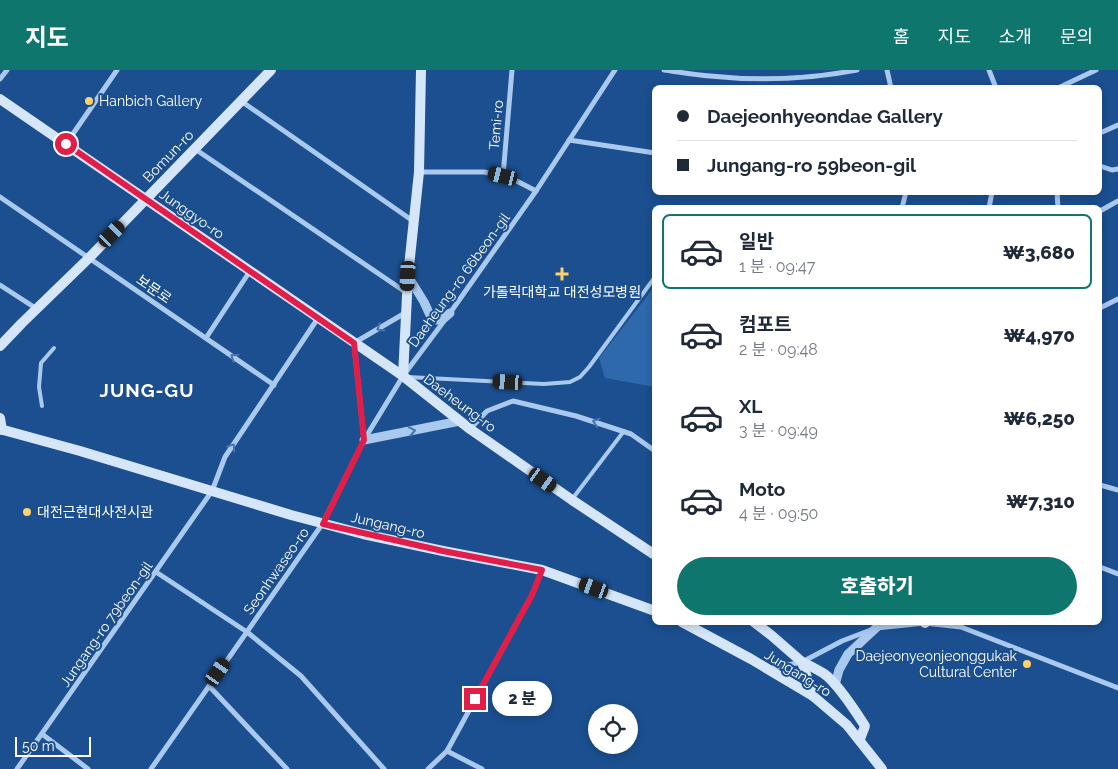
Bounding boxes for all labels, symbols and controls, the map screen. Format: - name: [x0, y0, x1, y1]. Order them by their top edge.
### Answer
- text: 지도: [25, 23, 69, 52]
- text: 홈: [893, 26, 910, 47]
- text: 지도: [938, 26, 971, 47]
- text: 소개: [999, 26, 1032, 47]
- text: 문의: [1060, 26, 1093, 47]
- place label: Hanbich Gallery: [99, 93, 203, 109]
- marker: Hanbich Gallery: [83, 95, 95, 107]
- street label: Temi-ro: [486, 99, 506, 151]
- text: Daejeonhyeondae Gallery: [707, 105, 943, 127]
- street label: Bomun-ro: [139, 127, 197, 185]
- route start: [55, 133, 77, 155]
- text: Jungang-ro 59beon-gil: [707, 154, 916, 176]
- car: [486, 165, 519, 187]
- street label: Junggyo-ro: [157, 186, 227, 242]
- street label: Daeheung-ro 66beon-gil: [405, 210, 513, 350]
- car: [96, 218, 127, 250]
- icon: car: [679, 229, 724, 274]
- text: 일반: [739, 230, 774, 252]
- text: ₩3,680: [1003, 241, 1075, 263]
- text: 1 분 · 09:47: [739, 257, 815, 276]
- car: [399, 261, 416, 291]
- marker: 가톨릭대학교 대전성모병원: [555, 267, 569, 281]
- street label: 보문로: [134, 271, 175, 307]
- place label: 가톨릭대학교 대전성모병원: [483, 284, 641, 300]
- icon: car: [679, 312, 724, 357]
- text: 컴포트: [739, 313, 791, 335]
- one-way arrow: [377, 321, 386, 331]
- text: ₩4,970: [1004, 324, 1075, 346]
- text: 2 분 · 09:48: [739, 340, 818, 359]
- one-way arrow: [230, 354, 239, 363]
- street label: Daeheung-ro: [421, 371, 499, 435]
- car: [492, 374, 523, 390]
- district label: JUNG-GU: [100, 379, 194, 401]
- icon: car: [679, 395, 724, 440]
- text: XL: [739, 395, 762, 417]
- text: ₩6,250: [1004, 407, 1075, 429]
- one-way arrow: [592, 418, 601, 428]
- text: 3 분 · 09:49: [739, 421, 818, 440]
- one-way arrow: [407, 426, 416, 437]
- one-way arrow: [226, 443, 235, 452]
- car: [526, 465, 559, 495]
- icon: car: [679, 478, 724, 523]
- text: Moto: [739, 478, 785, 500]
- text: ₩7,310: [1006, 490, 1075, 512]
- place label: 대전근현대사전시관: [37, 504, 153, 520]
- text: 4 분 · 09:50: [739, 504, 818, 523]
- marker: 대전근현대사전시관: [21, 506, 33, 518]
- street label: Jungang-ro: [350, 509, 426, 541]
- street label: Seonhwaseo-ro: [240, 525, 312, 617]
- button: 호출하기: [677, 557, 1077, 615]
- street label: Jungang-ro 79beon-gil: [57, 558, 155, 690]
- car: [577, 576, 610, 600]
- street label: Jungang-ro: [762, 646, 834, 700]
- place label: Daejeonyeonjeonggukak Cultural Center: [856, 648, 1018, 680]
- car: [203, 655, 232, 689]
- marker: Daejeonyeonjeonggukak Cultural Center: [1021, 658, 1033, 670]
- callout: 2 분: [492, 682, 552, 716]
- route end: [464, 688, 486, 710]
- text: 2 분: [508, 689, 536, 708]
- map controls: [588, 704, 638, 754]
- button: locate: [588, 704, 638, 754]
- scale bar: [15, 734, 91, 757]
- text: 50 m: [22, 738, 55, 754]

